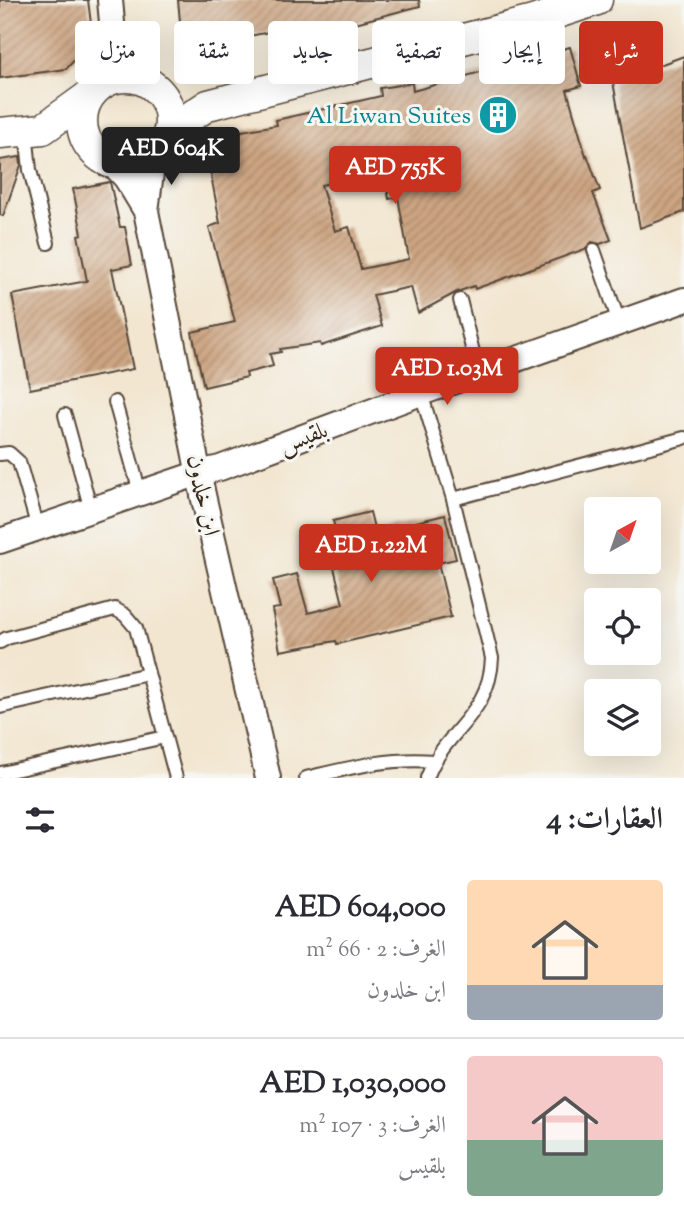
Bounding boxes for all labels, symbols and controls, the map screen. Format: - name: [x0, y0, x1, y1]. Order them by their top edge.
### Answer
- chip: منزل: [75, 21, 160, 84]
- chip: شقة: [174, 21, 254, 84]
- chip: جديد: [268, 21, 358, 84]
- chip: تصفية: [372, 21, 465, 84]
- chip: إيجار: [479, 21, 565, 84]
- chip: شراء: [579, 21, 663, 84]
- building icon: Al Liwan Suites: [477, 94, 519, 136]
- place label: Al Liwan Suites: [307, 100, 471, 134]
- pin: AED 604K: [99, 128, 243, 187]
- text: AED 604K: [118, 133, 224, 166]
- pin: AED 755K: [323, 146, 467, 206]
- text: AED 755K: [345, 152, 445, 185]
- pin: AED 1.03M: [367, 348, 527, 407]
- text: AED 1.03M: [391, 353, 503, 386]
- street label: بلقيس: [274, 414, 333, 464]
- street label: ابن خلدون: [177, 452, 227, 539]
- north arrow: [584, 497, 662, 574]
- map controls: [584, 497, 661, 756]
- pin: AED 1.22M: [291, 524, 451, 584]
- text: AED 1.22M: [315, 530, 427, 563]
- button: locate: [584, 588, 661, 665]
- button: layers: [584, 679, 661, 756]
- text: العقارات: 4: [546, 799, 663, 842]
- icon: filters: [21, 801, 59, 839]
- text: AED 604,000: [275, 887, 446, 930]
- icon: home: [523, 908, 607, 992]
- text: الغرف: 2 · 66 m²: [306, 934, 446, 967]
- text: ابن خلدون: [367, 975, 446, 1008]
- text: AED 1,030,000: [260, 1063, 446, 1106]
- icon: home: [523, 1084, 607, 1168]
- text: الغرف: 3 · 107 m²: [299, 1110, 446, 1143]
- text: بلقيس: [398, 1151, 446, 1184]

